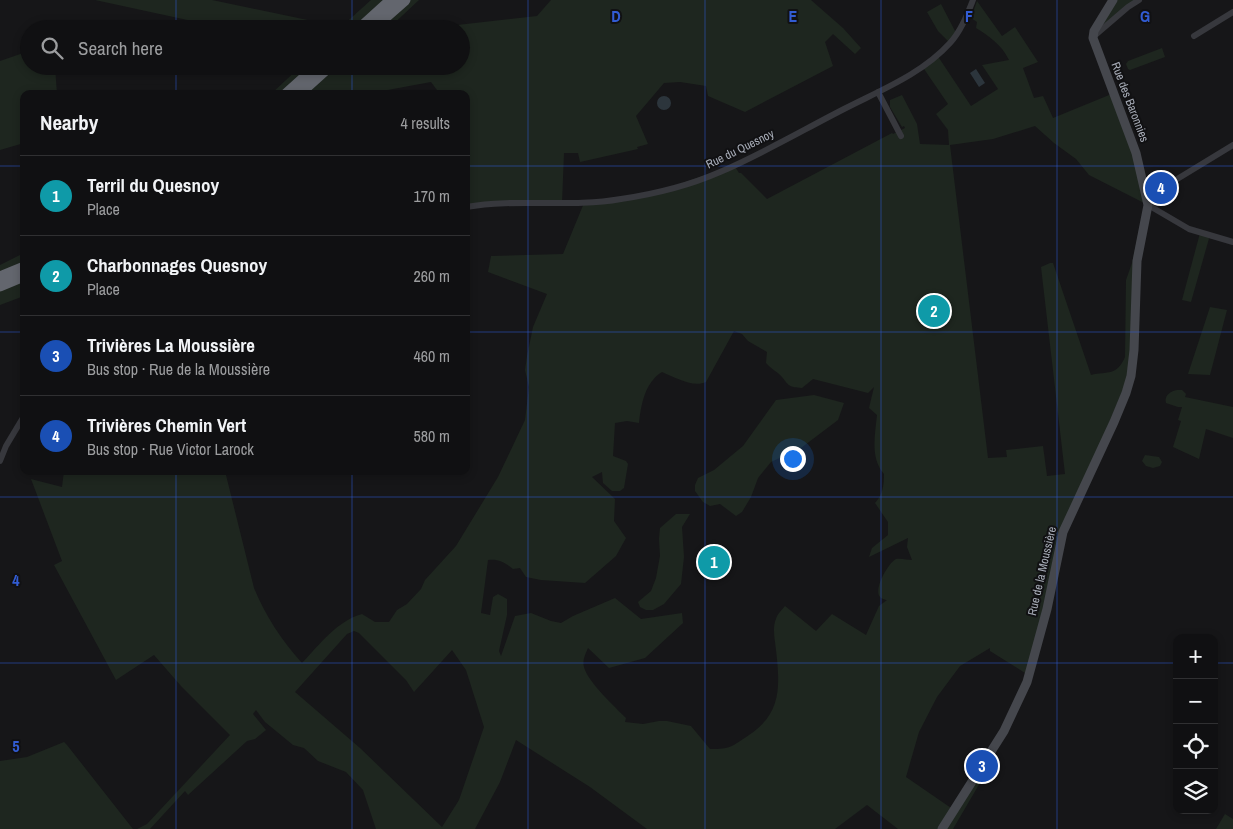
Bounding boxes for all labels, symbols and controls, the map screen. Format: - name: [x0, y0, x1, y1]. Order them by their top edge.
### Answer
- text: D: [611, 5, 621, 27]
- text: E: [789, 5, 798, 27]
- text: F: [965, 5, 973, 27]
- text: G: [1140, 5, 1150, 27]
- search box: [20, 20, 470, 75]
- icon: search: [38, 34, 66, 62]
- text: Search here: [78, 35, 163, 61]
- street label: Rue des Baronnies: [1107, 60, 1153, 144]
- text: Nearby: [40, 108, 98, 137]
- text: 4 results: [400, 112, 450, 134]
- street label: Rue du Quesnoy: [703, 126, 777, 172]
- pin: 4: [1145, 169, 1177, 207]
- text: Terril du Quesnoy: [87, 172, 219, 198]
- text: 1: [52, 185, 60, 207]
- text: 170 m: [414, 185, 450, 207]
- text: Place: [87, 198, 120, 220]
- text: Charbonnages Quesnoy: [87, 252, 267, 278]
- text: 2: [52, 265, 60, 287]
- text: 260 m: [414, 265, 450, 287]
- text: Place: [87, 278, 120, 300]
- pin: 2: [918, 292, 950, 330]
- text: Trivières La Moussière: [87, 332, 255, 358]
- text: 3: [52, 345, 60, 367]
- text: 460 m: [414, 345, 450, 367]
- text: Bus stop · Rue de la Moussière: [87, 358, 270, 380]
- text: Trivières Chemin Vert: [87, 412, 246, 438]
- text: 4: [52, 425, 60, 447]
- text: 580 m: [414, 425, 450, 447]
- text: Bus stop · Rue Victor Larock: [87, 438, 254, 460]
- your location: [780, 446, 806, 472]
- street label: Rue de la Moussière: [1024, 525, 1060, 617]
- pin: 1: [698, 543, 730, 581]
- text: 4: [12, 569, 20, 591]
- map controls: [1173, 634, 1218, 814]
- button: +: [1173, 634, 1218, 679]
- button: −: [1173, 679, 1218, 724]
- button: locate: [1173, 724, 1218, 769]
- text: 5: [12, 735, 20, 757]
- pin: 3: [966, 747, 998, 785]
- button: layers: [1173, 769, 1218, 814]

